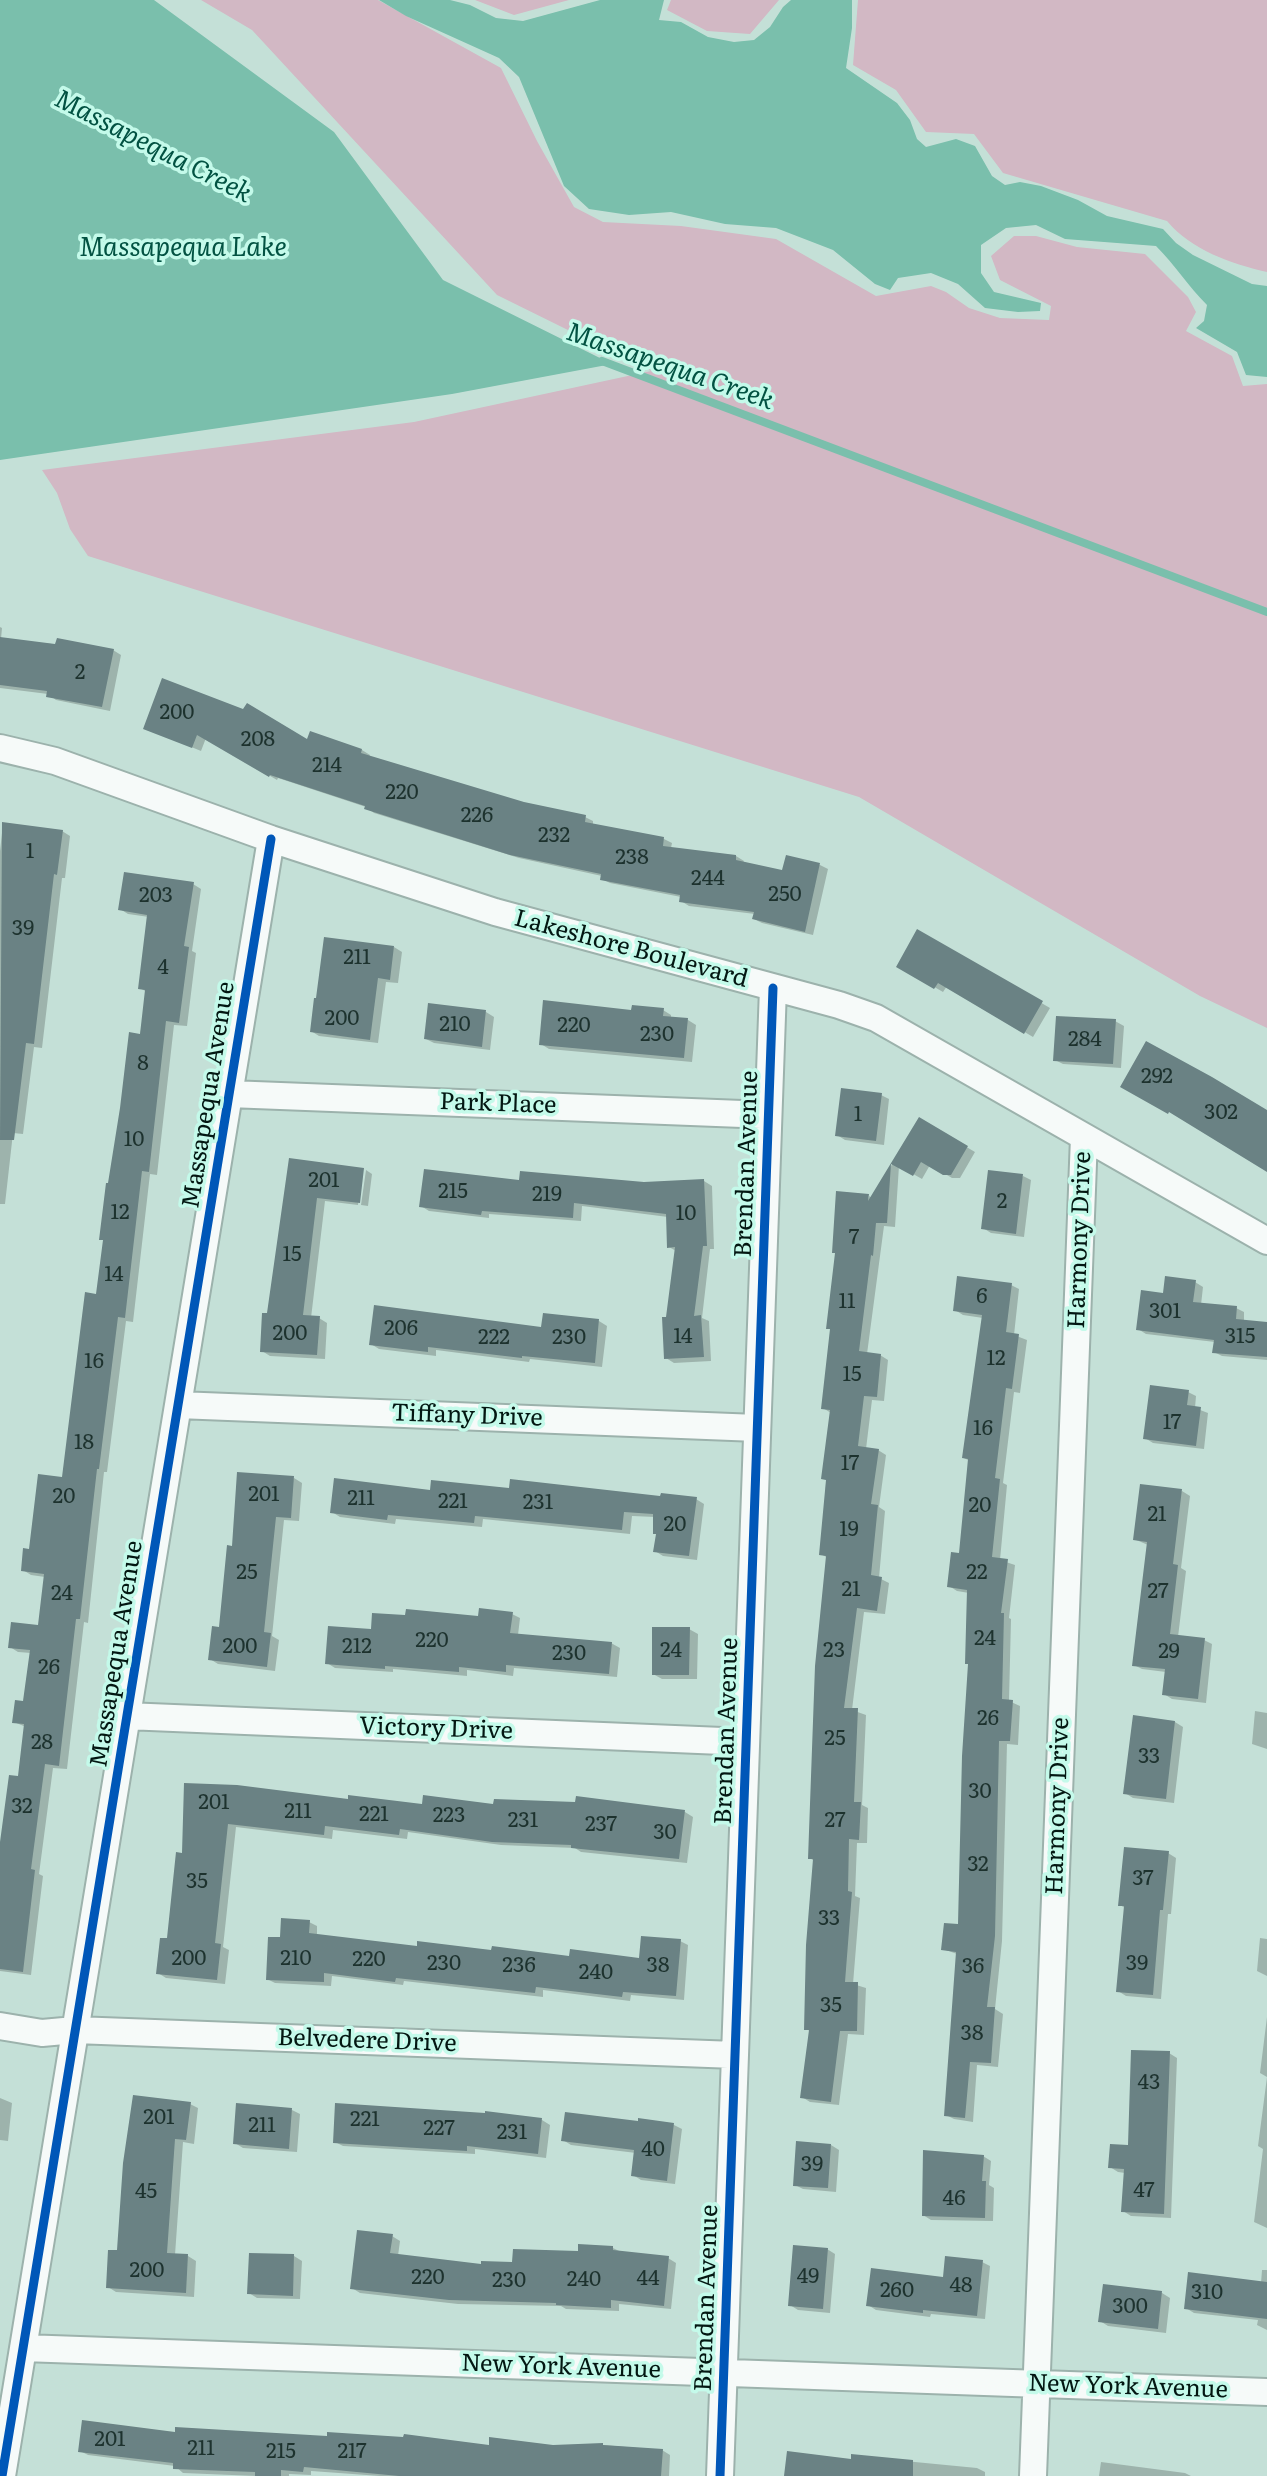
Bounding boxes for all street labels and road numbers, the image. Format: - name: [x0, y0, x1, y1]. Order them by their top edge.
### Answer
- street label: Lakeshore Boulevard: [511, 904, 751, 994]
- street label: Massapequa Avenue: [177, 979, 241, 1211]
- street label: Brendan Avenue: [729, 1070, 765, 1258]
- street label: Park Place: [439, 1088, 557, 1120]
- street label: Harmony Drive: [1063, 1151, 1097, 1329]
- street label: Tiffany Drive: [391, 1399, 543, 1433]
- street label: Massapequa Avenue: [85, 1538, 149, 1770]
- street label: Brendan Avenue: [709, 1637, 745, 1825]
- street label: Victory Drive: [359, 1712, 513, 1746]
- street label: Harmony Drive: [1041, 1717, 1075, 1895]
- street label: Belvedere Drive: [277, 2023, 457, 2059]
- street label: Brendan Avenue: [689, 2204, 725, 2392]
- street label: New York Avenue: [461, 2349, 661, 2385]
- street label: New York Avenue: [1028, 2369, 1228, 2405]

